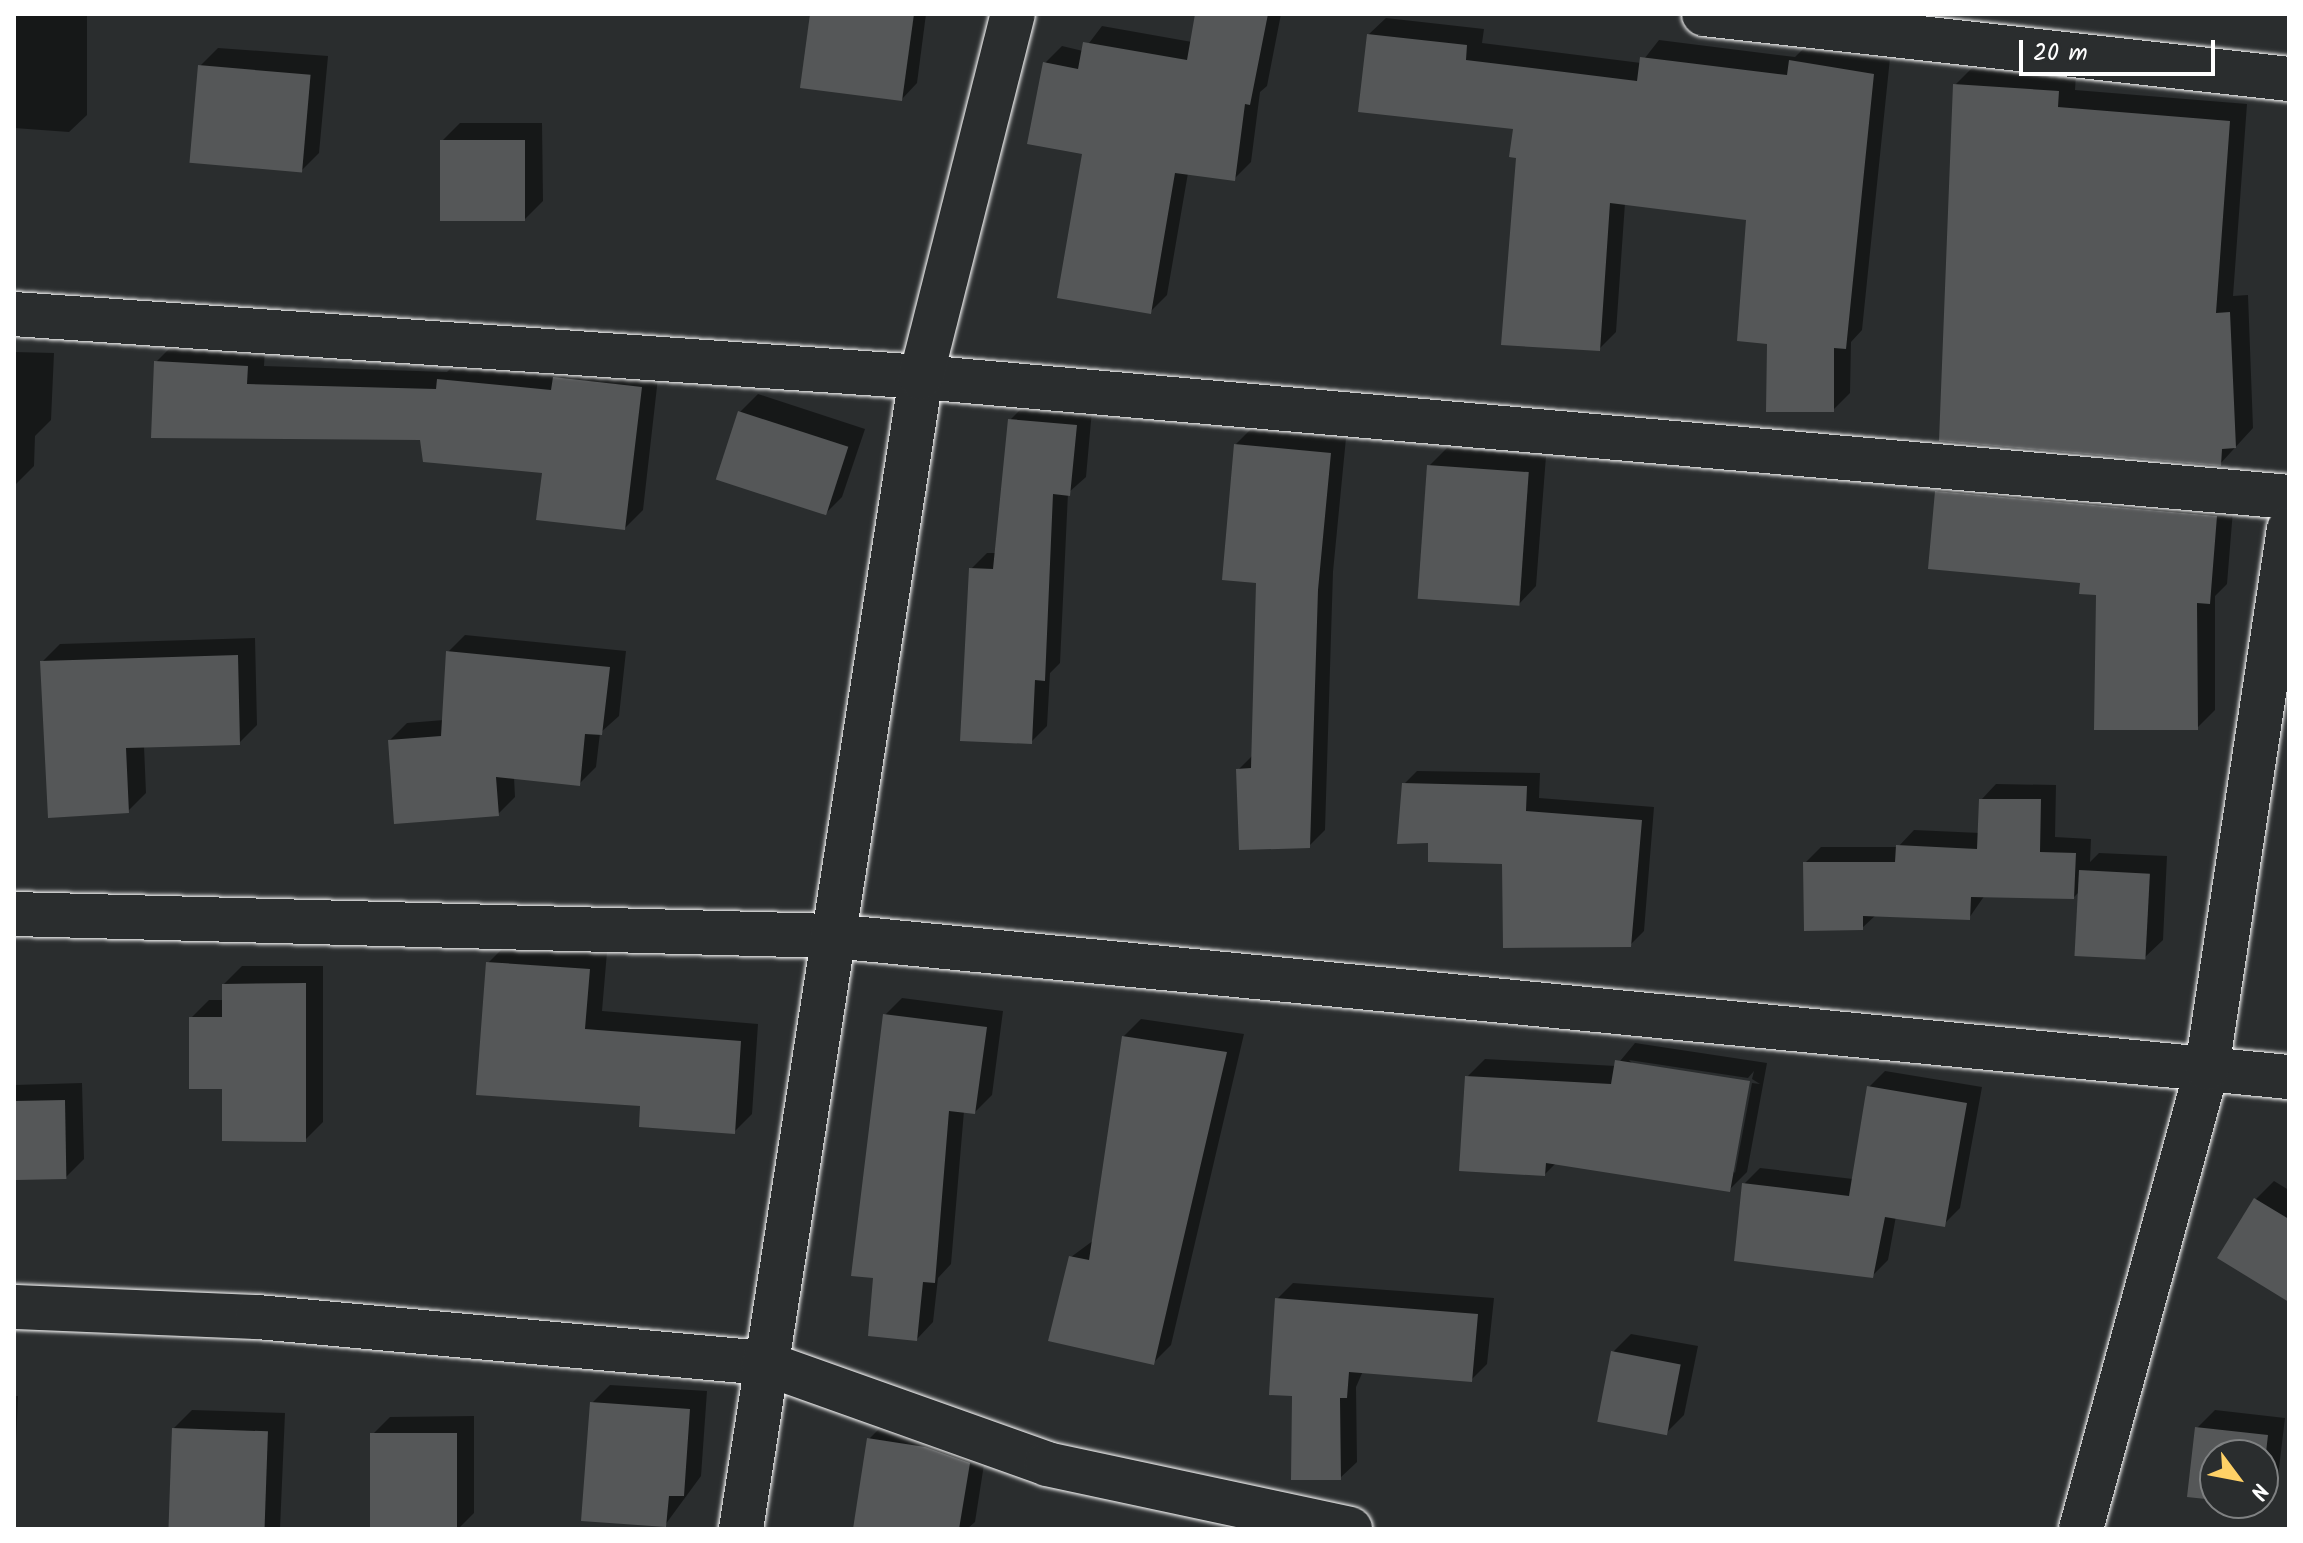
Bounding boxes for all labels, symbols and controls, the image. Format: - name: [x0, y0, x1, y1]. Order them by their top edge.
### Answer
- scale bar: [2023, 24, 2219, 74]
- text: 20 m: [2033, 34, 2088, 73]
- north arrow: [2199, 1439, 2279, 1519]
- text: N: [2240, 1476, 2277, 1506]

